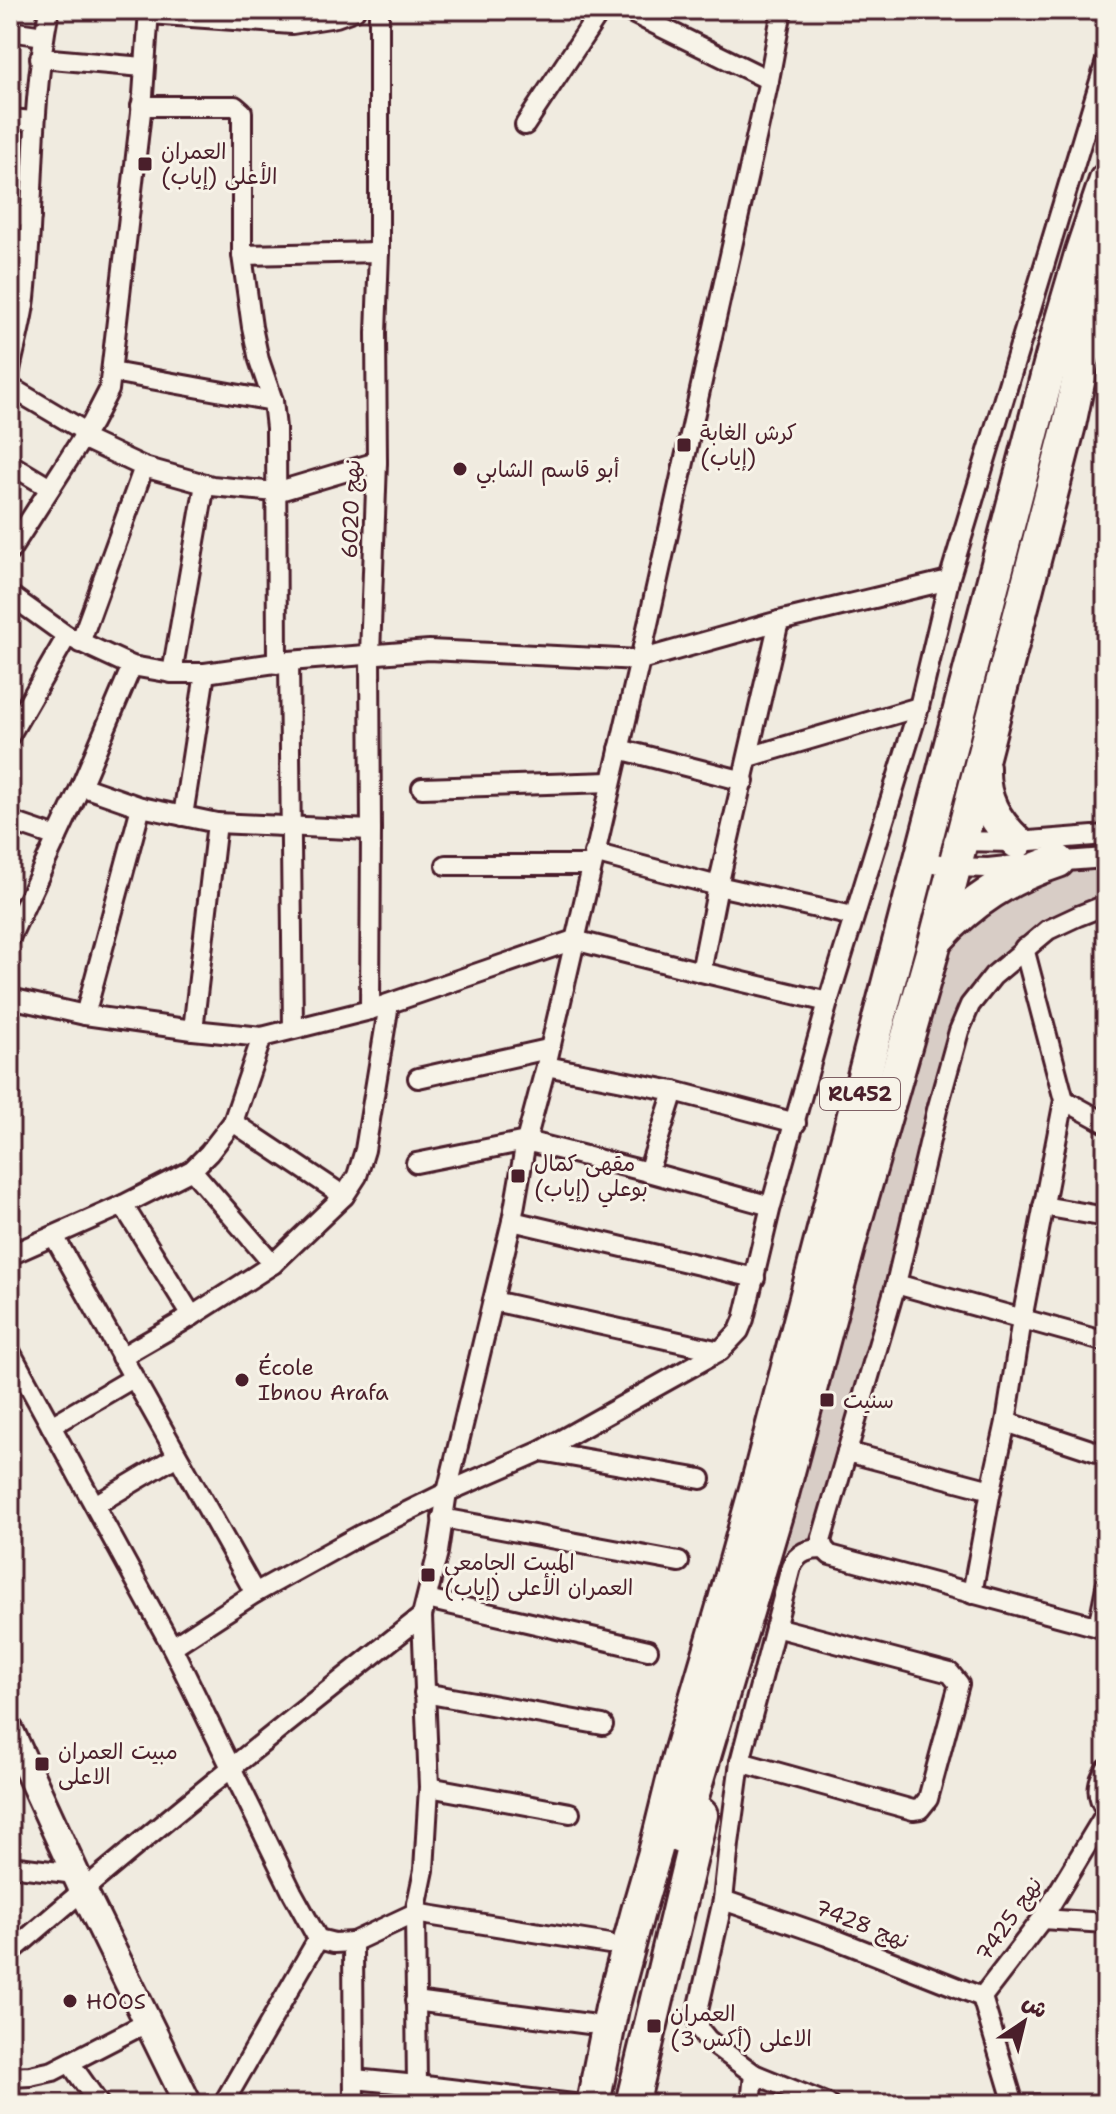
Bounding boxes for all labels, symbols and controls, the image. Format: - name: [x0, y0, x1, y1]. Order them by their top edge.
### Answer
- place label: العمران الأعلى (إياب): [161, 137, 277, 191]
- marker: العمران الأعلى (إياب): [136, 155, 154, 173]
- place label: كرش الغابة (إياب): [700, 418, 797, 472]
- marker: كرش الغابة (إياب): [675, 436, 693, 454]
- place label: أبو قاسم الشابي: [476, 455, 620, 489]
- street label: نهج 6020: [335, 459, 368, 559]
- marker: أبو قاسم الشابي: [451, 460, 469, 478]
- road number: RL452: [820, 1078, 900, 1110]
- place label: مقهى كمال بوعلي (إياب): [534, 1149, 648, 1208]
- marker: مقهى كمال بوعلي (إياب): [509, 1167, 527, 1185]
- place label: École Ibnou Arafa: [258, 1353, 389, 1407]
- marker: École Ibnou Arafa: [233, 1371, 251, 1389]
- place label: سنيت: [843, 1386, 894, 1415]
- marker: سنيت: [818, 1391, 836, 1409]
- place label: المبيت الجامعي العمران الأعلى (إياب): [444, 1548, 633, 1602]
- marker: المبيت الجامعي العمران الأعلى (إياب): [419, 1566, 437, 1584]
- place label: مبيت العمران الاعلى: [58, 1737, 178, 1791]
- marker: مبيت العمران الاعلى: [33, 1755, 51, 1773]
- street label: نهج 7425: [969, 1871, 1049, 1968]
- street label: نهج 7428: [810, 1893, 913, 1956]
- north arrow: [984, 1982, 1064, 2062]
- place label: HOOS: [86, 1987, 146, 2016]
- text: ش: [1017, 1987, 1053, 2025]
- marker: HOOS: [61, 1992, 79, 2010]
- place label: العمران الاعلى (أكس 3): [670, 1999, 812, 2053]
- marker: العمران الاعلى (أكس 3): [645, 2017, 663, 2035]

